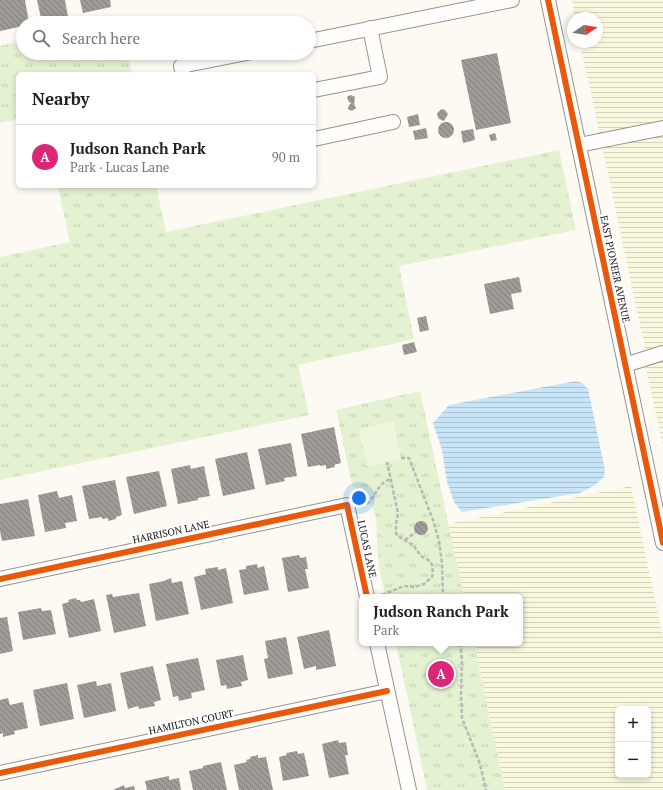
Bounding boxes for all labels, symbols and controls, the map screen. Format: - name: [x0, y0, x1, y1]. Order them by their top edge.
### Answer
- north arrow: [567, 12, 603, 48]
- search box: [16, 16, 316, 60]
- icon: search: [30, 27, 52, 49]
- text: Search here: [62, 28, 140, 48]
- text: Nearby: [32, 87, 90, 110]
- text: Judson Ranch Park: [70, 138, 206, 158]
- text: A: [40, 148, 50, 166]
- text: 90 m: [272, 148, 300, 166]
- text: Park · Lucas Lane: [70, 158, 169, 176]
- street label: EAST PIONEER AVENUE: [597, 214, 633, 324]
- your location: [349, 488, 369, 508]
- street label: HARRISON LANE: [131, 517, 211, 547]
- street label: LUCAS LANE: [355, 519, 379, 579]
- popup: [359, 594, 523, 646]
- text: Judson Ranch Park: [373, 601, 509, 621]
- text: Park: [373, 621, 399, 639]
- pin: A: [428, 659, 454, 689]
- map controls: [615, 706, 651, 778]
- button: +: [615, 706, 651, 742]
- street label: HAMILTON COURT: [147, 707, 235, 737]
- button: −: [615, 742, 651, 778]

